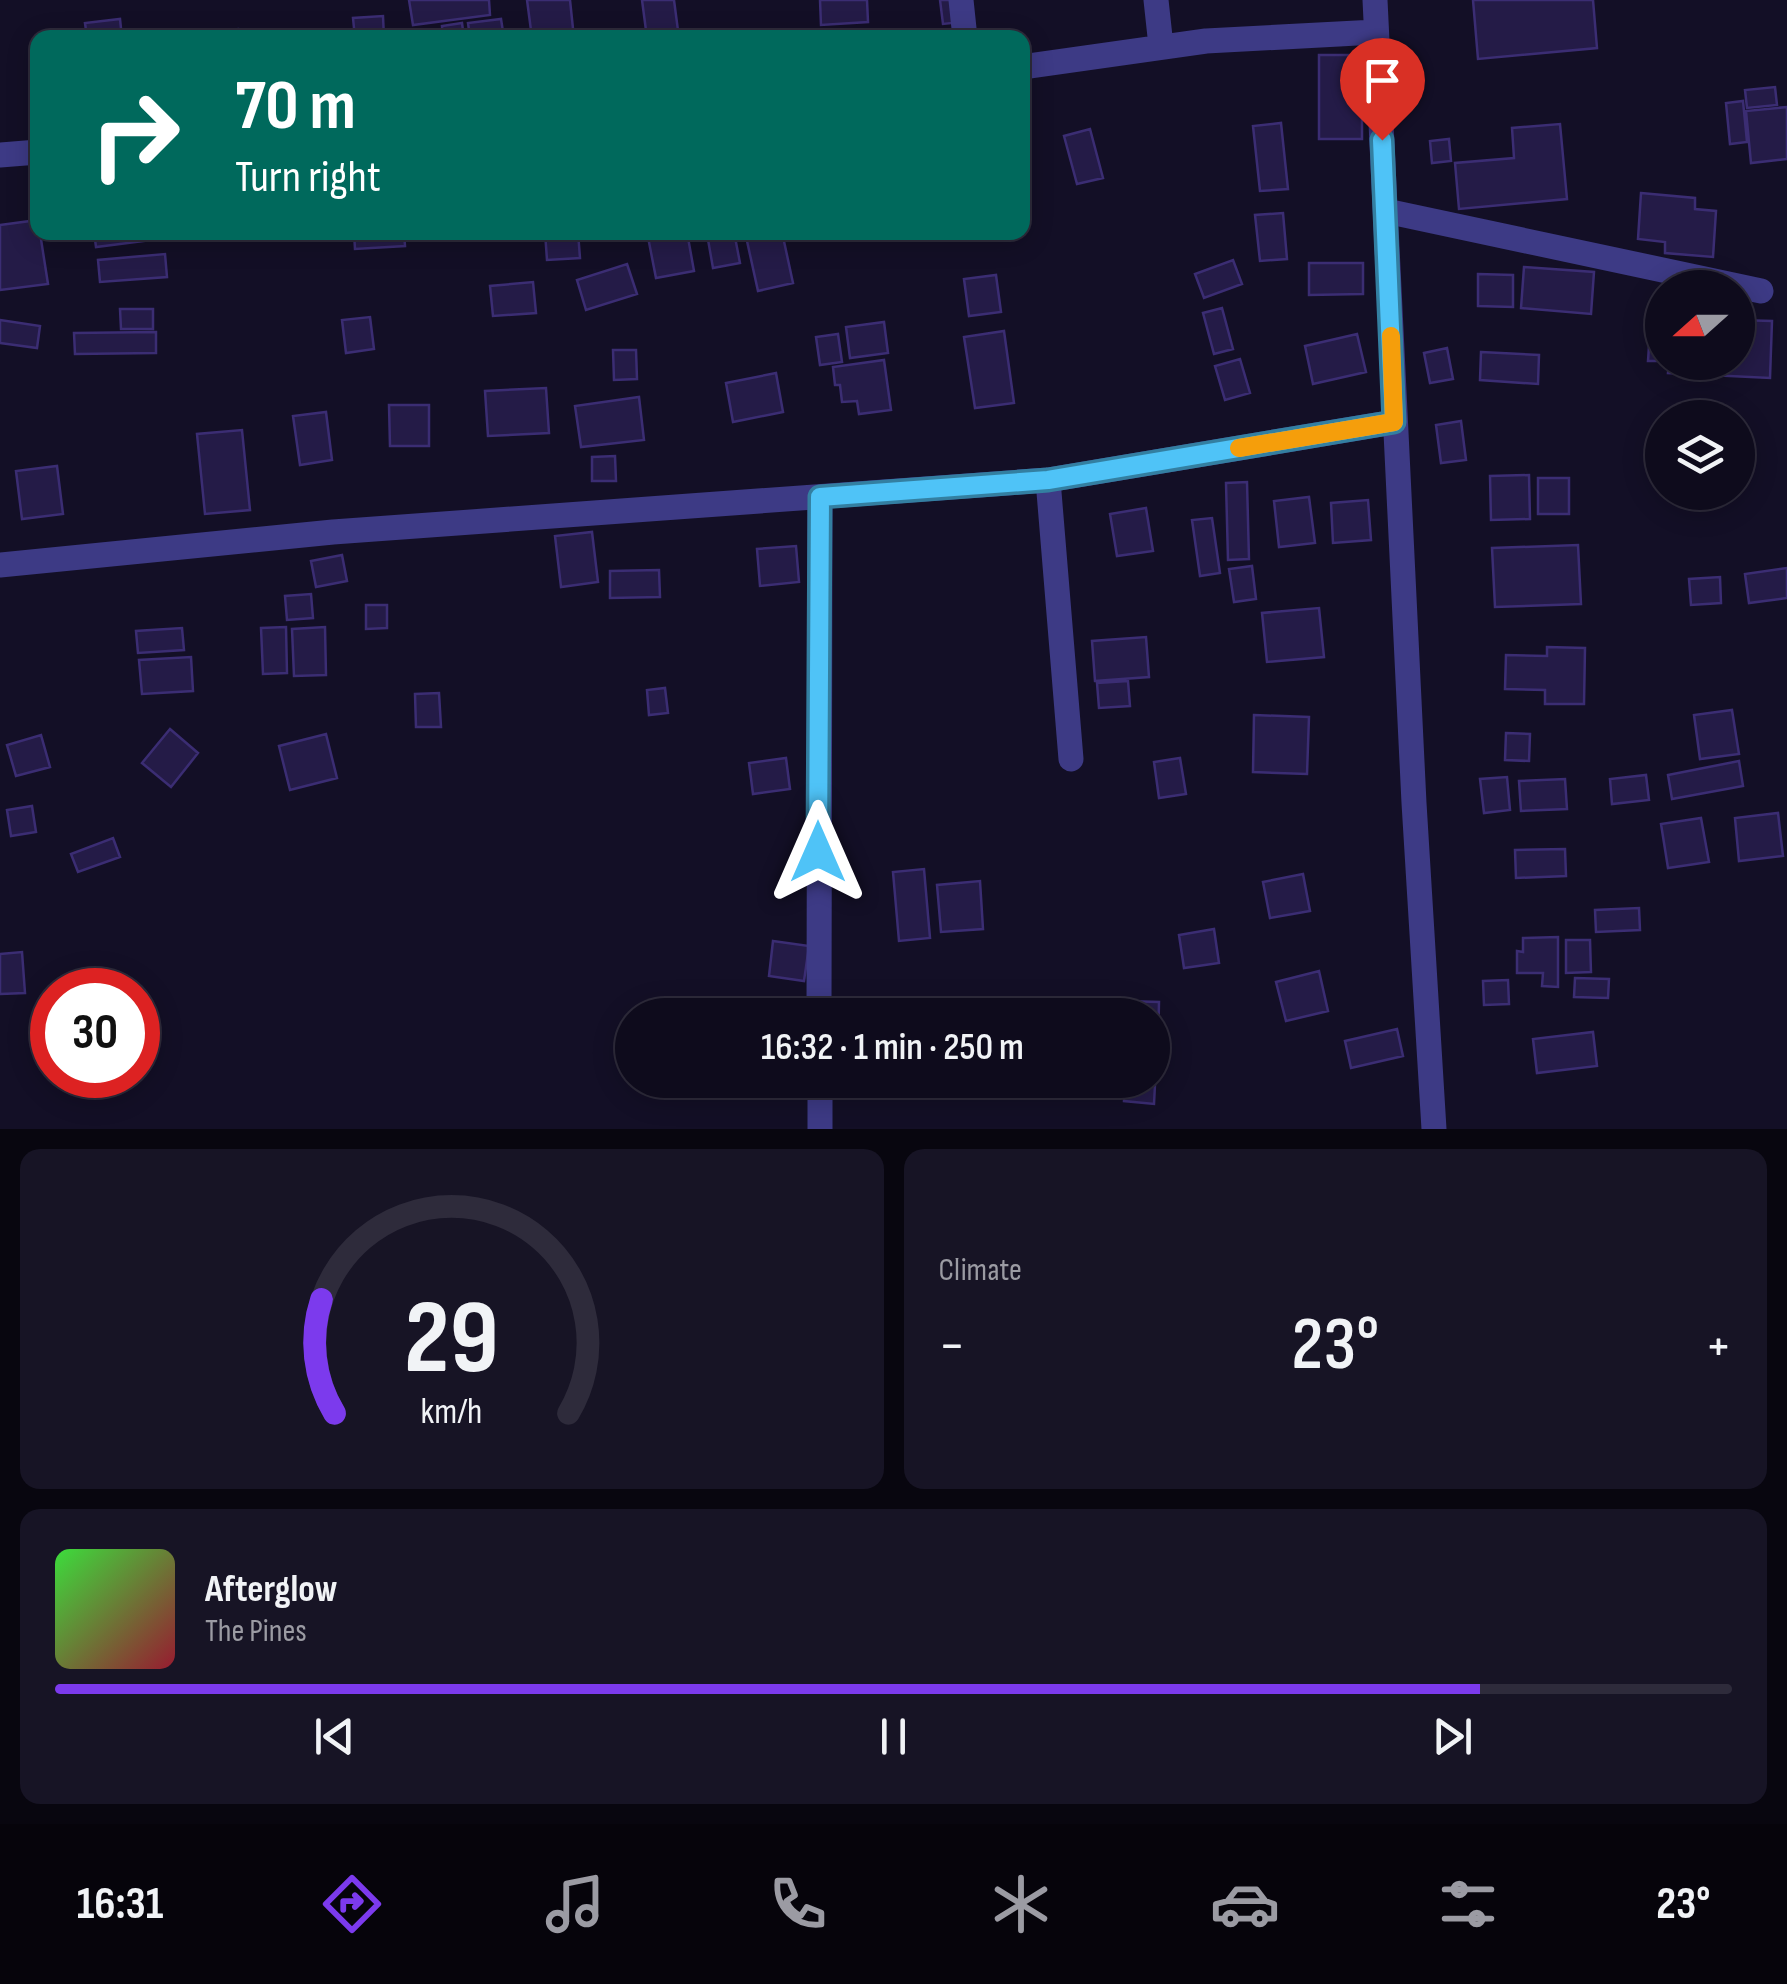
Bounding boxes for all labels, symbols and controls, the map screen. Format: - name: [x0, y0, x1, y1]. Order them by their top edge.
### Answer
- pin: [1340, 38, 1425, 141]
- icon: arrive: [1355, 53, 1410, 108]
- text: 70 m: [235, 65, 356, 149]
- icon: right: [70, 70, 200, 200]
- text: Turn right: [235, 150, 381, 205]
- north arrow: [1645, 270, 1755, 380]
- map controls: [1645, 270, 1755, 510]
- button: layers: [1645, 400, 1755, 510]
- position arrow: [766, 800, 870, 904]
- speed limit sign: 30: [30, 968, 160, 1098]
- text: 16:32 · 1 min · 250 m: [761, 1025, 1024, 1070]
- text: Climate: [939, 1251, 1022, 1290]
- text: 29: [404, 1277, 499, 1402]
- text: 23°: [1291, 1300, 1379, 1391]
- text: −: [939, 1313, 965, 1380]
- text: +: [1705, 1313, 1732, 1380]
- text: km/h: [421, 1391, 483, 1434]
- text: Afterglow: [205, 1567, 338, 1612]
- text: The Pines: [205, 1612, 307, 1651]
- icon: previous: [307, 1709, 362, 1764]
- icon: pause: [866, 1709, 921, 1764]
- icon: next: [1425, 1709, 1480, 1764]
- icon: directions: [317, 1869, 387, 1939]
- icon: music: [540, 1869, 610, 1939]
- icon: phone: [763, 1869, 833, 1939]
- icon: climate: [986, 1869, 1056, 1939]
- icon: car: [1210, 1869, 1280, 1939]
- icon: filters: [1433, 1869, 1503, 1939]
- text: 16:31: [77, 1877, 163, 1932]
- text: 23°: [1656, 1877, 1710, 1932]

